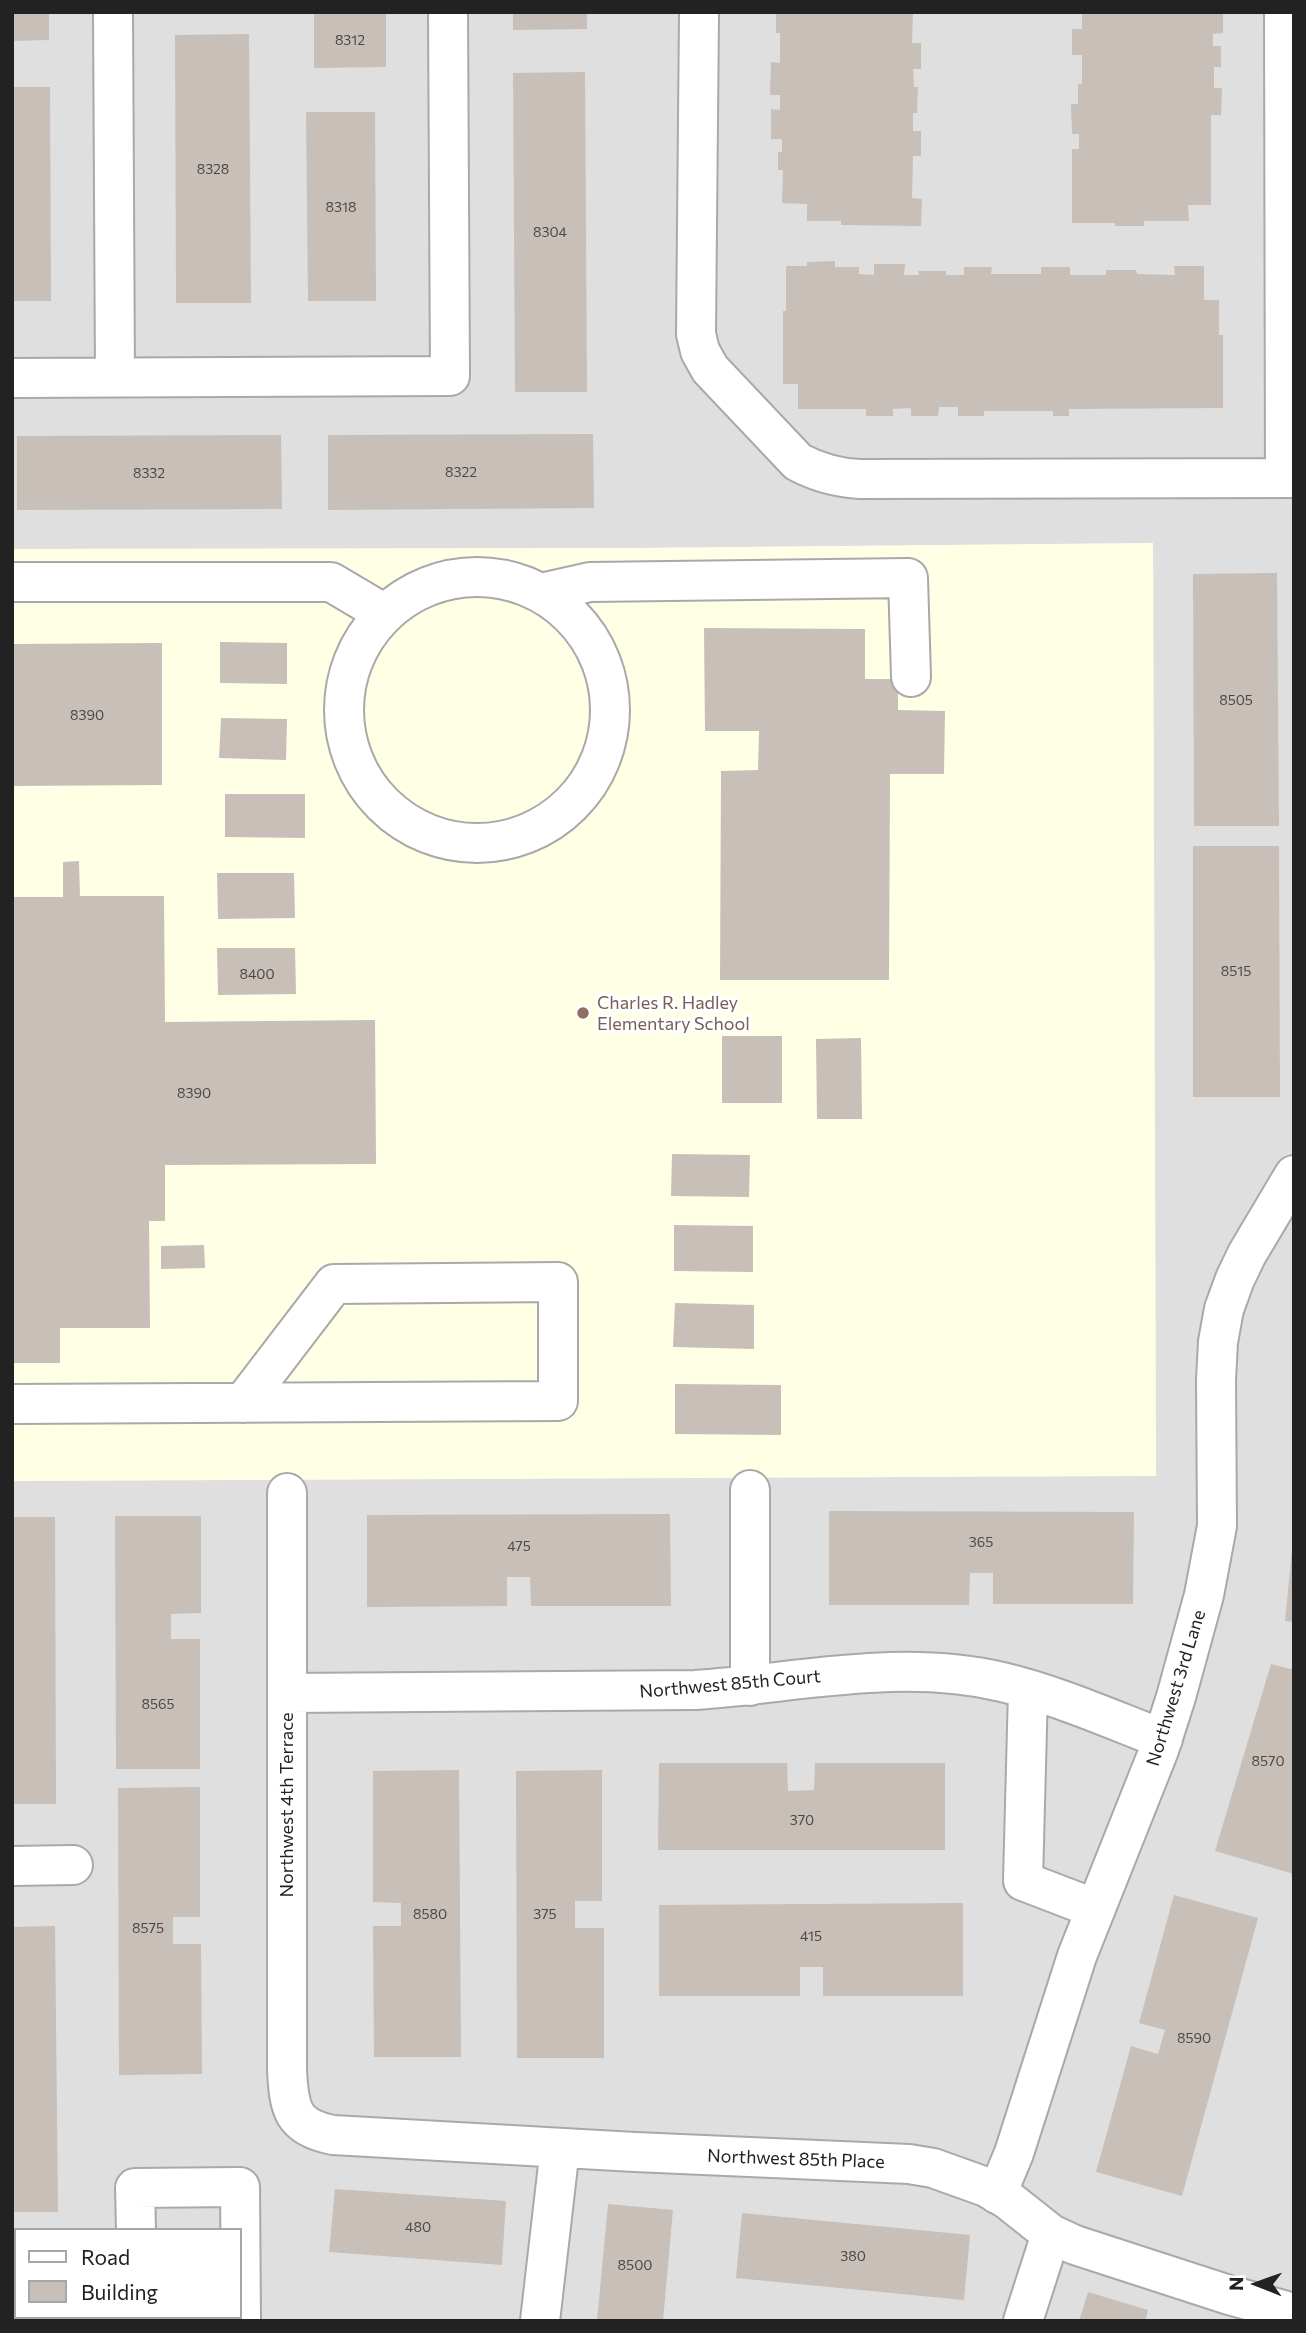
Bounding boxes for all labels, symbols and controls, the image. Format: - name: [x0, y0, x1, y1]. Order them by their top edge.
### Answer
- house number: 8312: [335, 32, 365, 48]
- house number: 8328: [197, 161, 229, 177]
- house number: 8318: [326, 199, 356, 215]
- house number: 8304: [533, 224, 567, 240]
- house number: 8322: [445, 464, 477, 480]
- house number: 8332: [133, 465, 165, 481]
- house number: 8505: [1219, 692, 1253, 708]
- house number: 8390: [70, 707, 104, 723]
- house number: 8515: [1221, 963, 1251, 979]
- house number: 8400: [239, 966, 275, 982]
- place label: Charles R. Hadley Elementary School: [597, 992, 750, 1034]
- marker: Charles R. Hadley Elementary School: [575, 1005, 591, 1021]
- house number: 8390: [177, 1085, 211, 1101]
- house number: 365: [969, 1534, 993, 1550]
- house number: 475: [507, 1538, 531, 1554]
- street label: Northwest 3rd Lane: [1142, 1607, 1210, 1769]
- street label: Northwest 85th Court: [639, 1665, 821, 1703]
- house number: 8565: [141, 1696, 175, 1712]
- street label: Northwest 4th Terrace: [276, 1712, 298, 1898]
- house number: 8570: [1251, 1753, 1285, 1769]
- house number: 370: [790, 1812, 814, 1828]
- house number: 8580: [413, 1906, 447, 1922]
- house number: 375: [533, 1906, 557, 1922]
- house number: 8575: [132, 1920, 164, 1936]
- house number: 415: [800, 1928, 822, 1944]
- house number: 8590: [1177, 2030, 1211, 2046]
- street label: Northwest 85th Place: [707, 2145, 885, 2173]
- house number: 480: [405, 2219, 431, 2235]
- legend: [14, 2228, 242, 2319]
- text: Road: [81, 2244, 130, 2269]
- house number: 380: [840, 2248, 866, 2264]
- north arrow: [1222, 2249, 1292, 2319]
- house number: 8500: [618, 2257, 652, 2273]
- text: N: [1224, 2276, 1247, 2291]
- text: Building: [81, 2279, 158, 2304]

